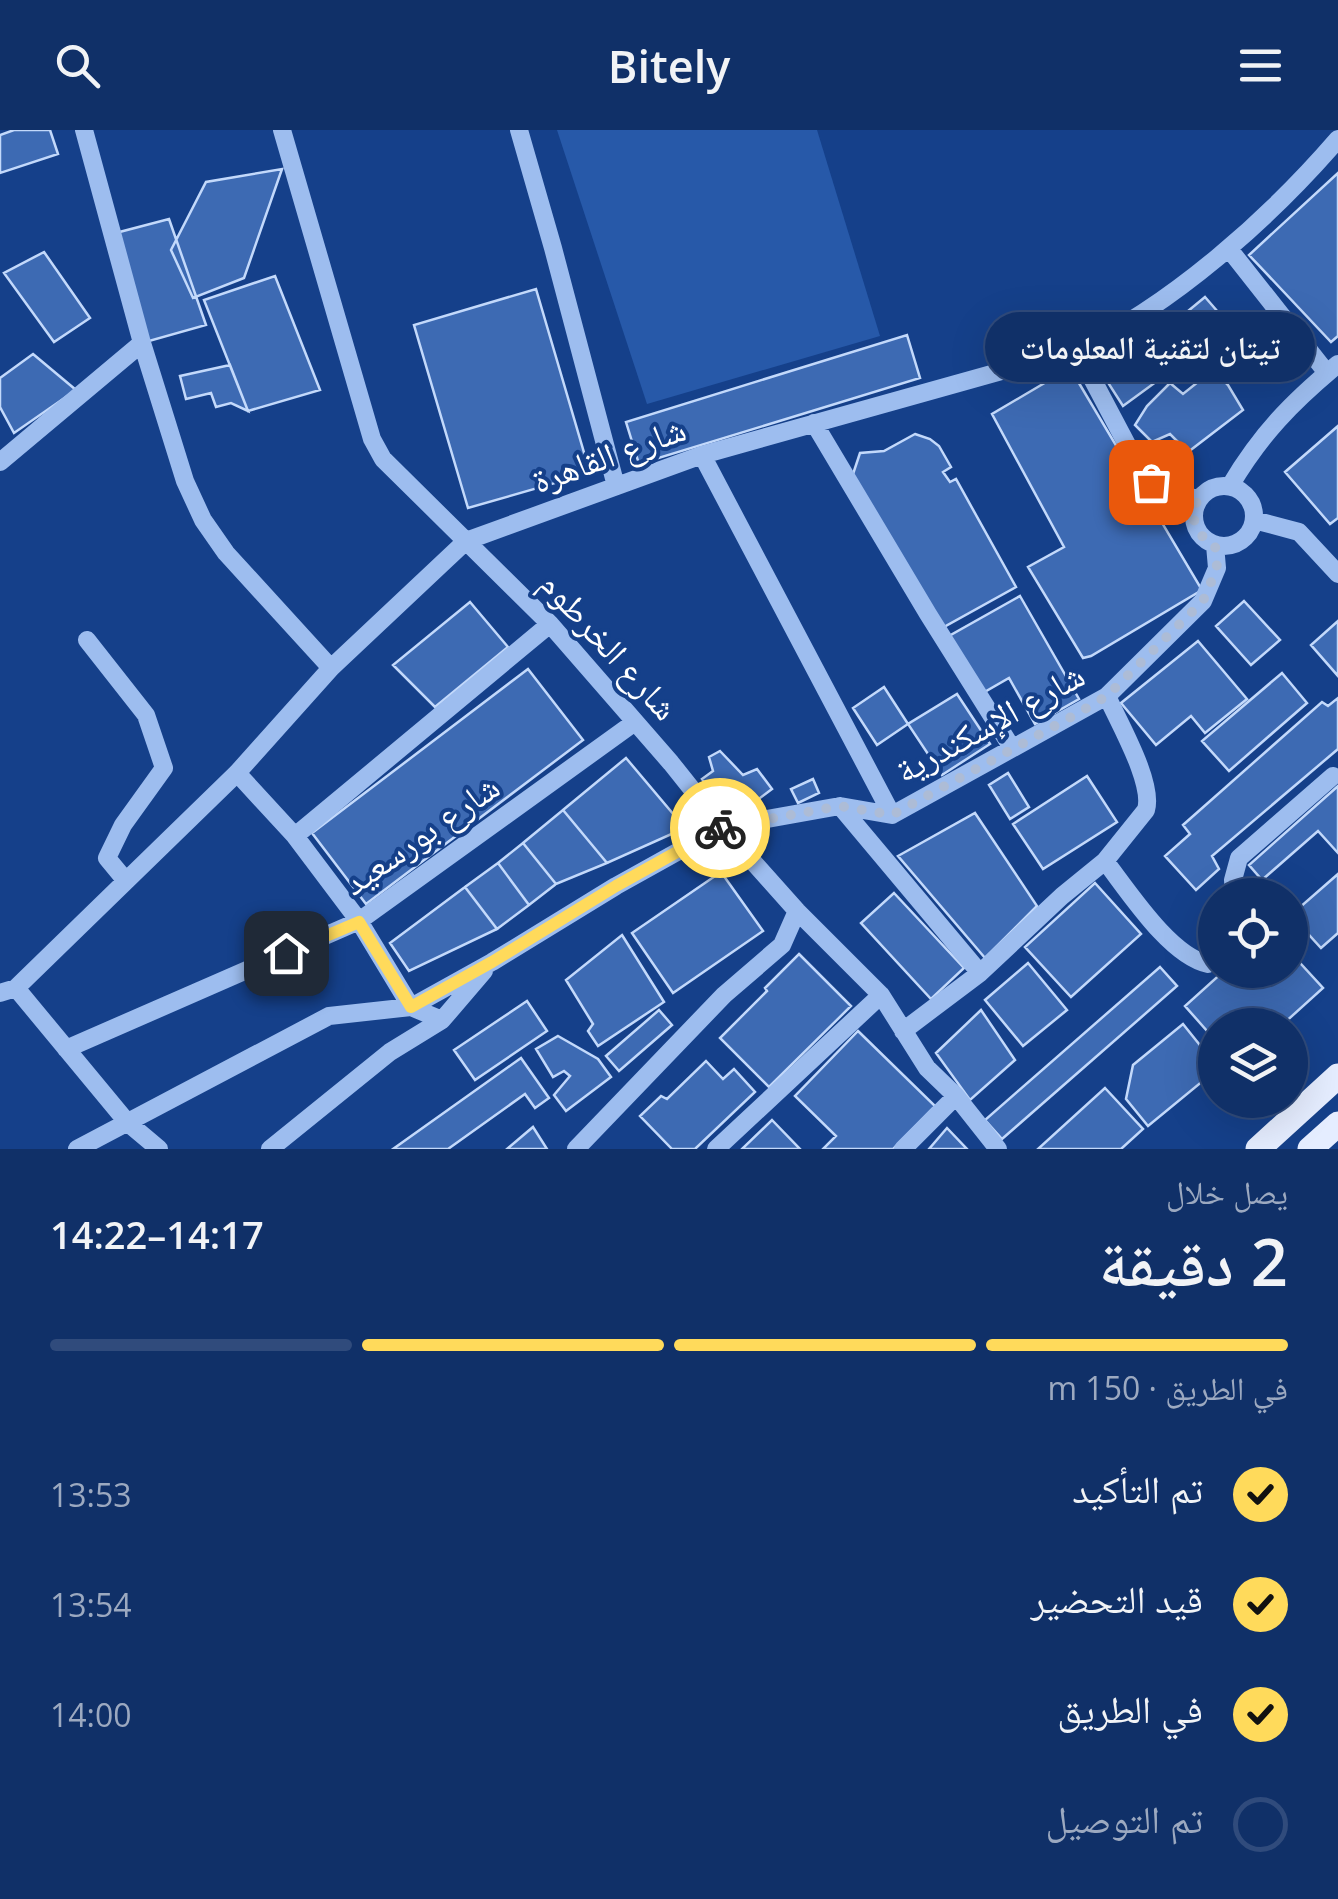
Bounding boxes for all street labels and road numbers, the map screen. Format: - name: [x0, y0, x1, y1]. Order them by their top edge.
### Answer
- street label: شارع القاهرة: [525, 404, 692, 503]
- street label: شارع الخرطوم: [530, 560, 690, 730]
- street label: شارع الإسكندرية: [886, 650, 1092, 793]
- street label: شارع بورسعيد: [332, 762, 508, 905]

